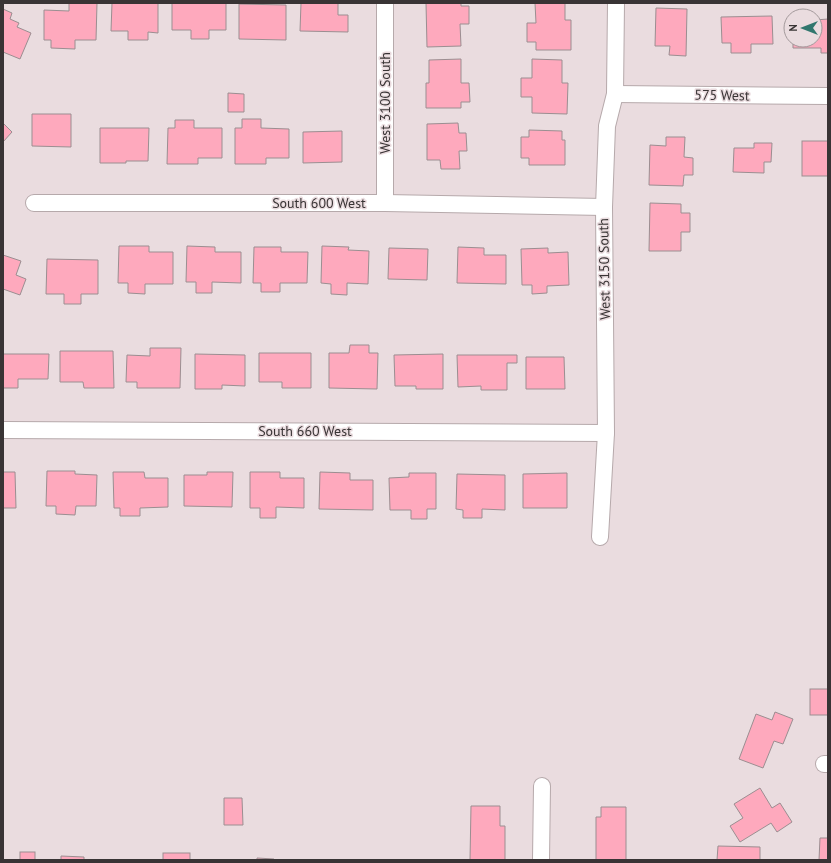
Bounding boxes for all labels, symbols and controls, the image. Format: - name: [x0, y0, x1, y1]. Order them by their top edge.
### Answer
- north arrow: [783, 8, 823, 48]
- text: N: [786, 24, 800, 32]
- street label: West 3100 South: [376, 52, 394, 154]
- street label: 575 West: [694, 86, 750, 104]
- street label: South 600 West: [272, 194, 366, 212]
- street label: West 3150 South: [594, 218, 614, 320]
- street label: South 660 West: [258, 422, 352, 440]

